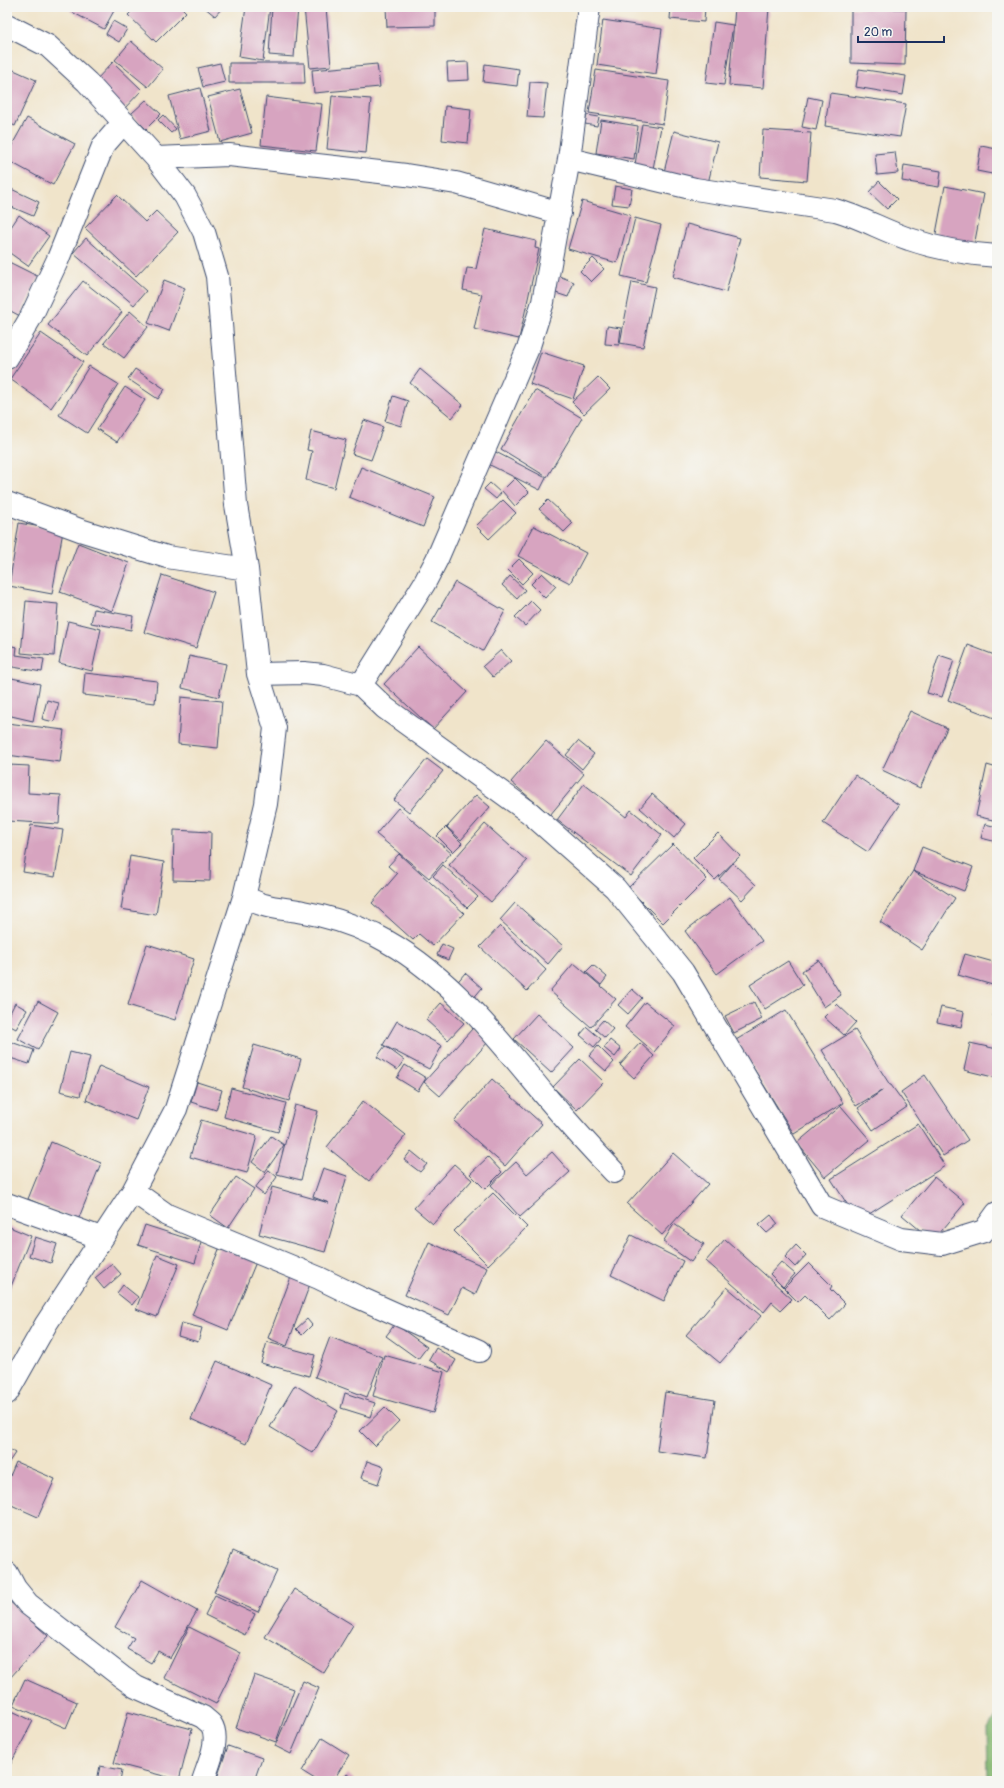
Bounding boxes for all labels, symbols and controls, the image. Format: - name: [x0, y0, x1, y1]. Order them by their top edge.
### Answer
- scale bar: [858, 18, 944, 44]
- text: 20 m: [864, 25, 893, 40]

